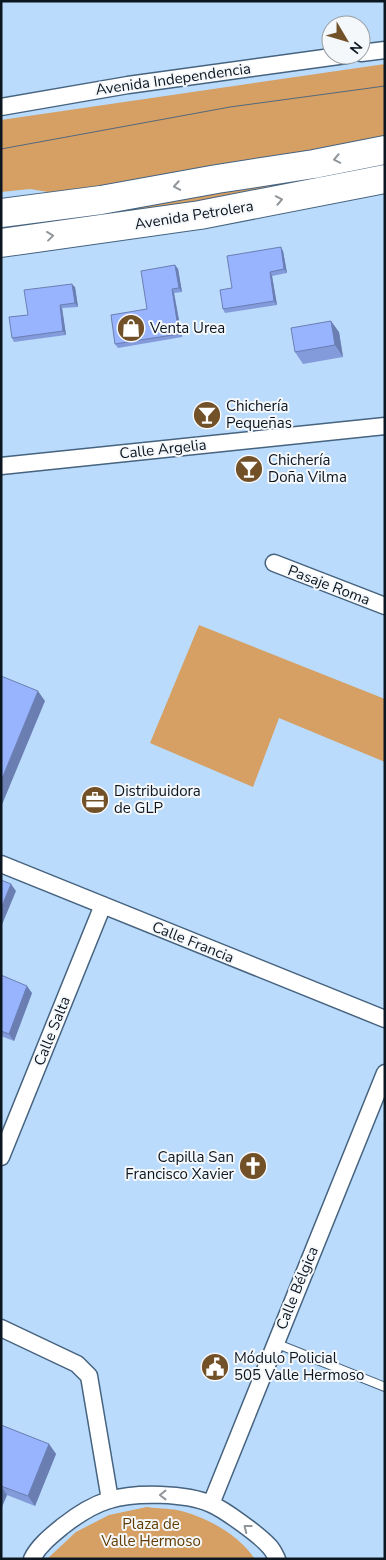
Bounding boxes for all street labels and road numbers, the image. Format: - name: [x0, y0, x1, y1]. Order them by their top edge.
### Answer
- street label: Avenida Independencia: [94, 58, 252, 100]
- street label: Avenida Petrolera: [133, 196, 255, 234]
- street label: Calle Argelia: [119, 434, 207, 464]
- street label: Pasaje Roma: [285, 560, 373, 610]
- street label: Calle Francia: [149, 916, 237, 968]
- street label: Calle Salta: [29, 993, 75, 1069]
- street label: Calle Bélgica: [271, 1243, 323, 1333]

